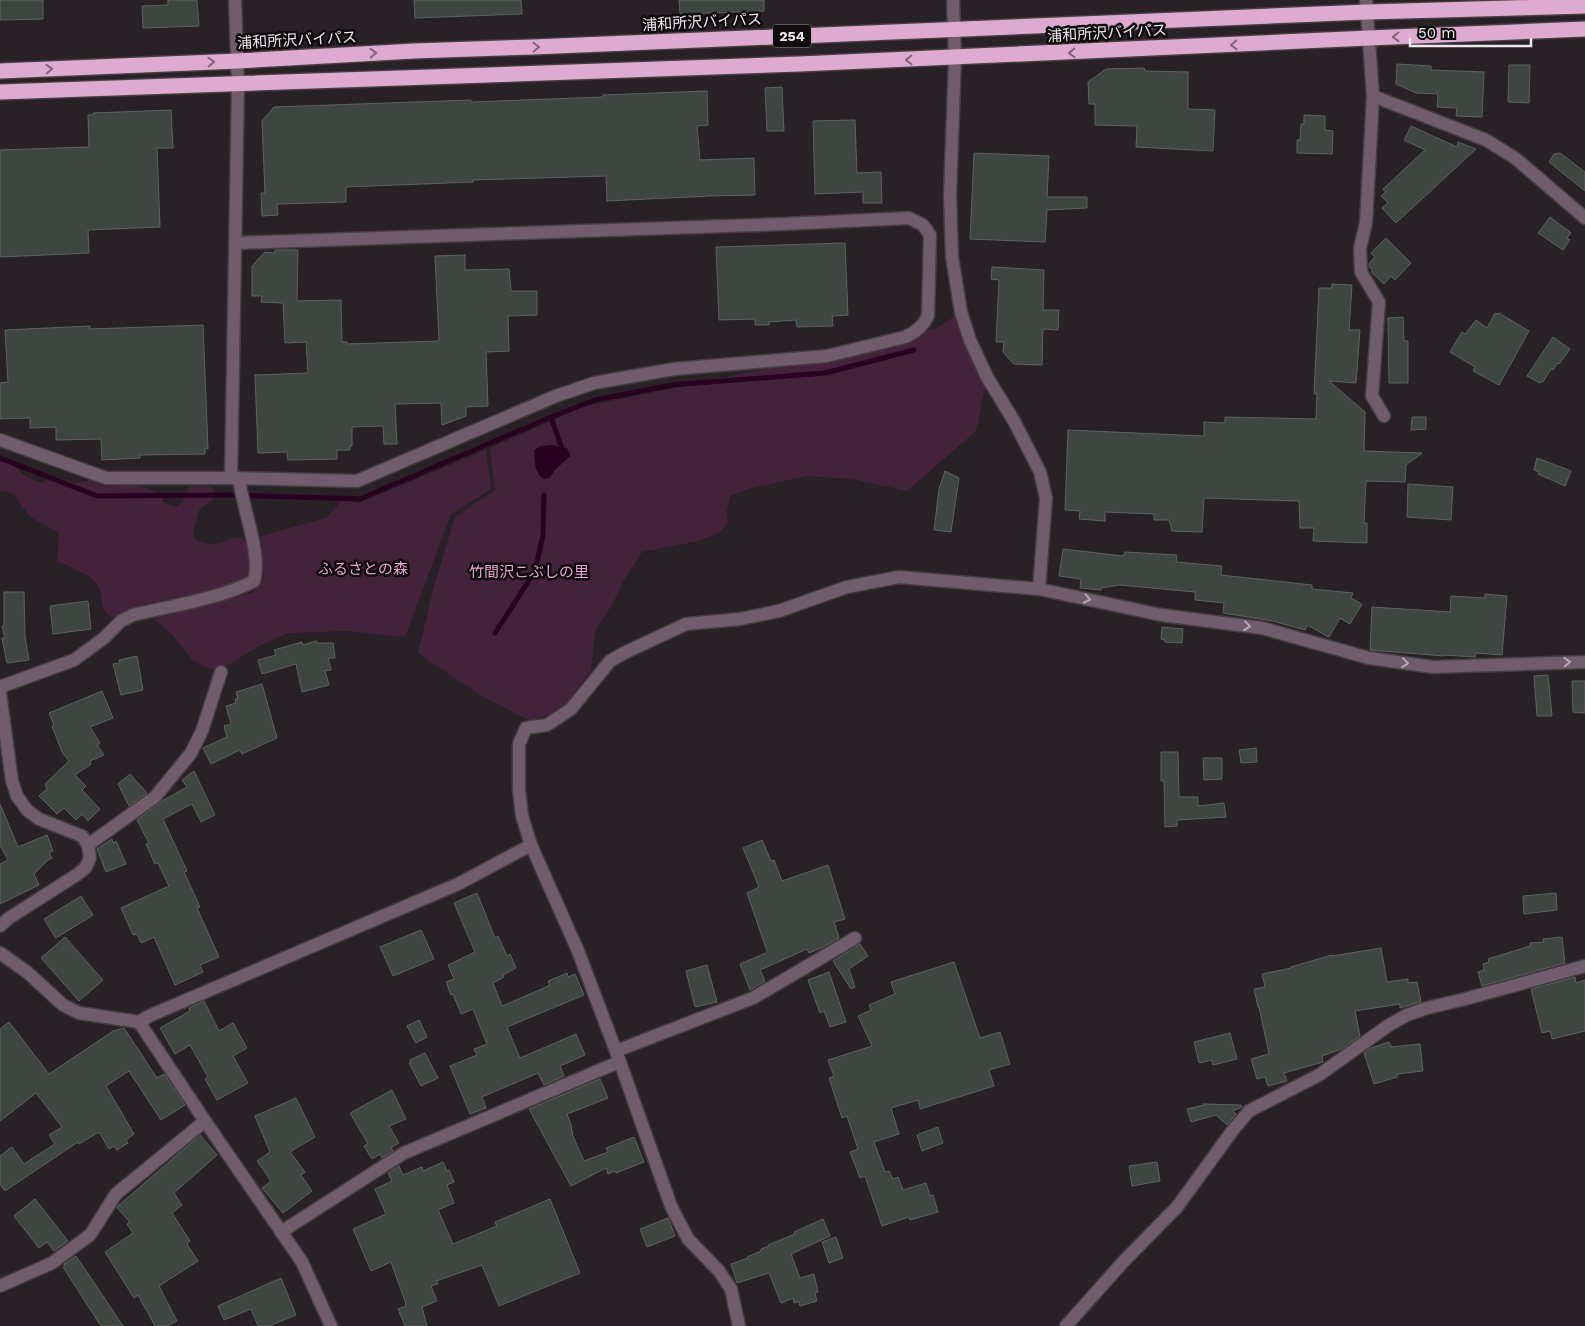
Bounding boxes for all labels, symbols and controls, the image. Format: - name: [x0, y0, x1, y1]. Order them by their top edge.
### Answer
- street label: 浦和所沢バイパス: [642, 10, 762, 34]
- scale bar: [1410, 15, 1531, 47]
- street label: 浦和所沢バイパス: [1047, 21, 1167, 45]
- road number: 254: [773, 24, 811, 48]
- text: 50 m: [1418, 24, 1455, 42]
- street label: 浦和所沢バイパス: [237, 28, 357, 52]
- one-way arrow: [1392, 32, 1400, 42]
- one-way arrow: [1230, 39, 1238, 50]
- one-way arrow: [532, 42, 540, 53]
- one-way arrow: [1068, 47, 1076, 58]
- one-way arrow: [370, 48, 378, 59]
- one-way arrow: [905, 54, 913, 65]
- one-way arrow: [207, 57, 215, 68]
- one-way arrow: [45, 64, 53, 74]
- park label: ふるさとの森: [318, 560, 408, 578]
- park label: 竹間沢こぶしの里: [469, 563, 589, 581]
- one-way arrow: [1082, 593, 1091, 604]
- one-way arrow: [1243, 620, 1251, 631]
- one-way arrow: [1401, 657, 1409, 668]
- one-way arrow: [1563, 657, 1571, 668]

